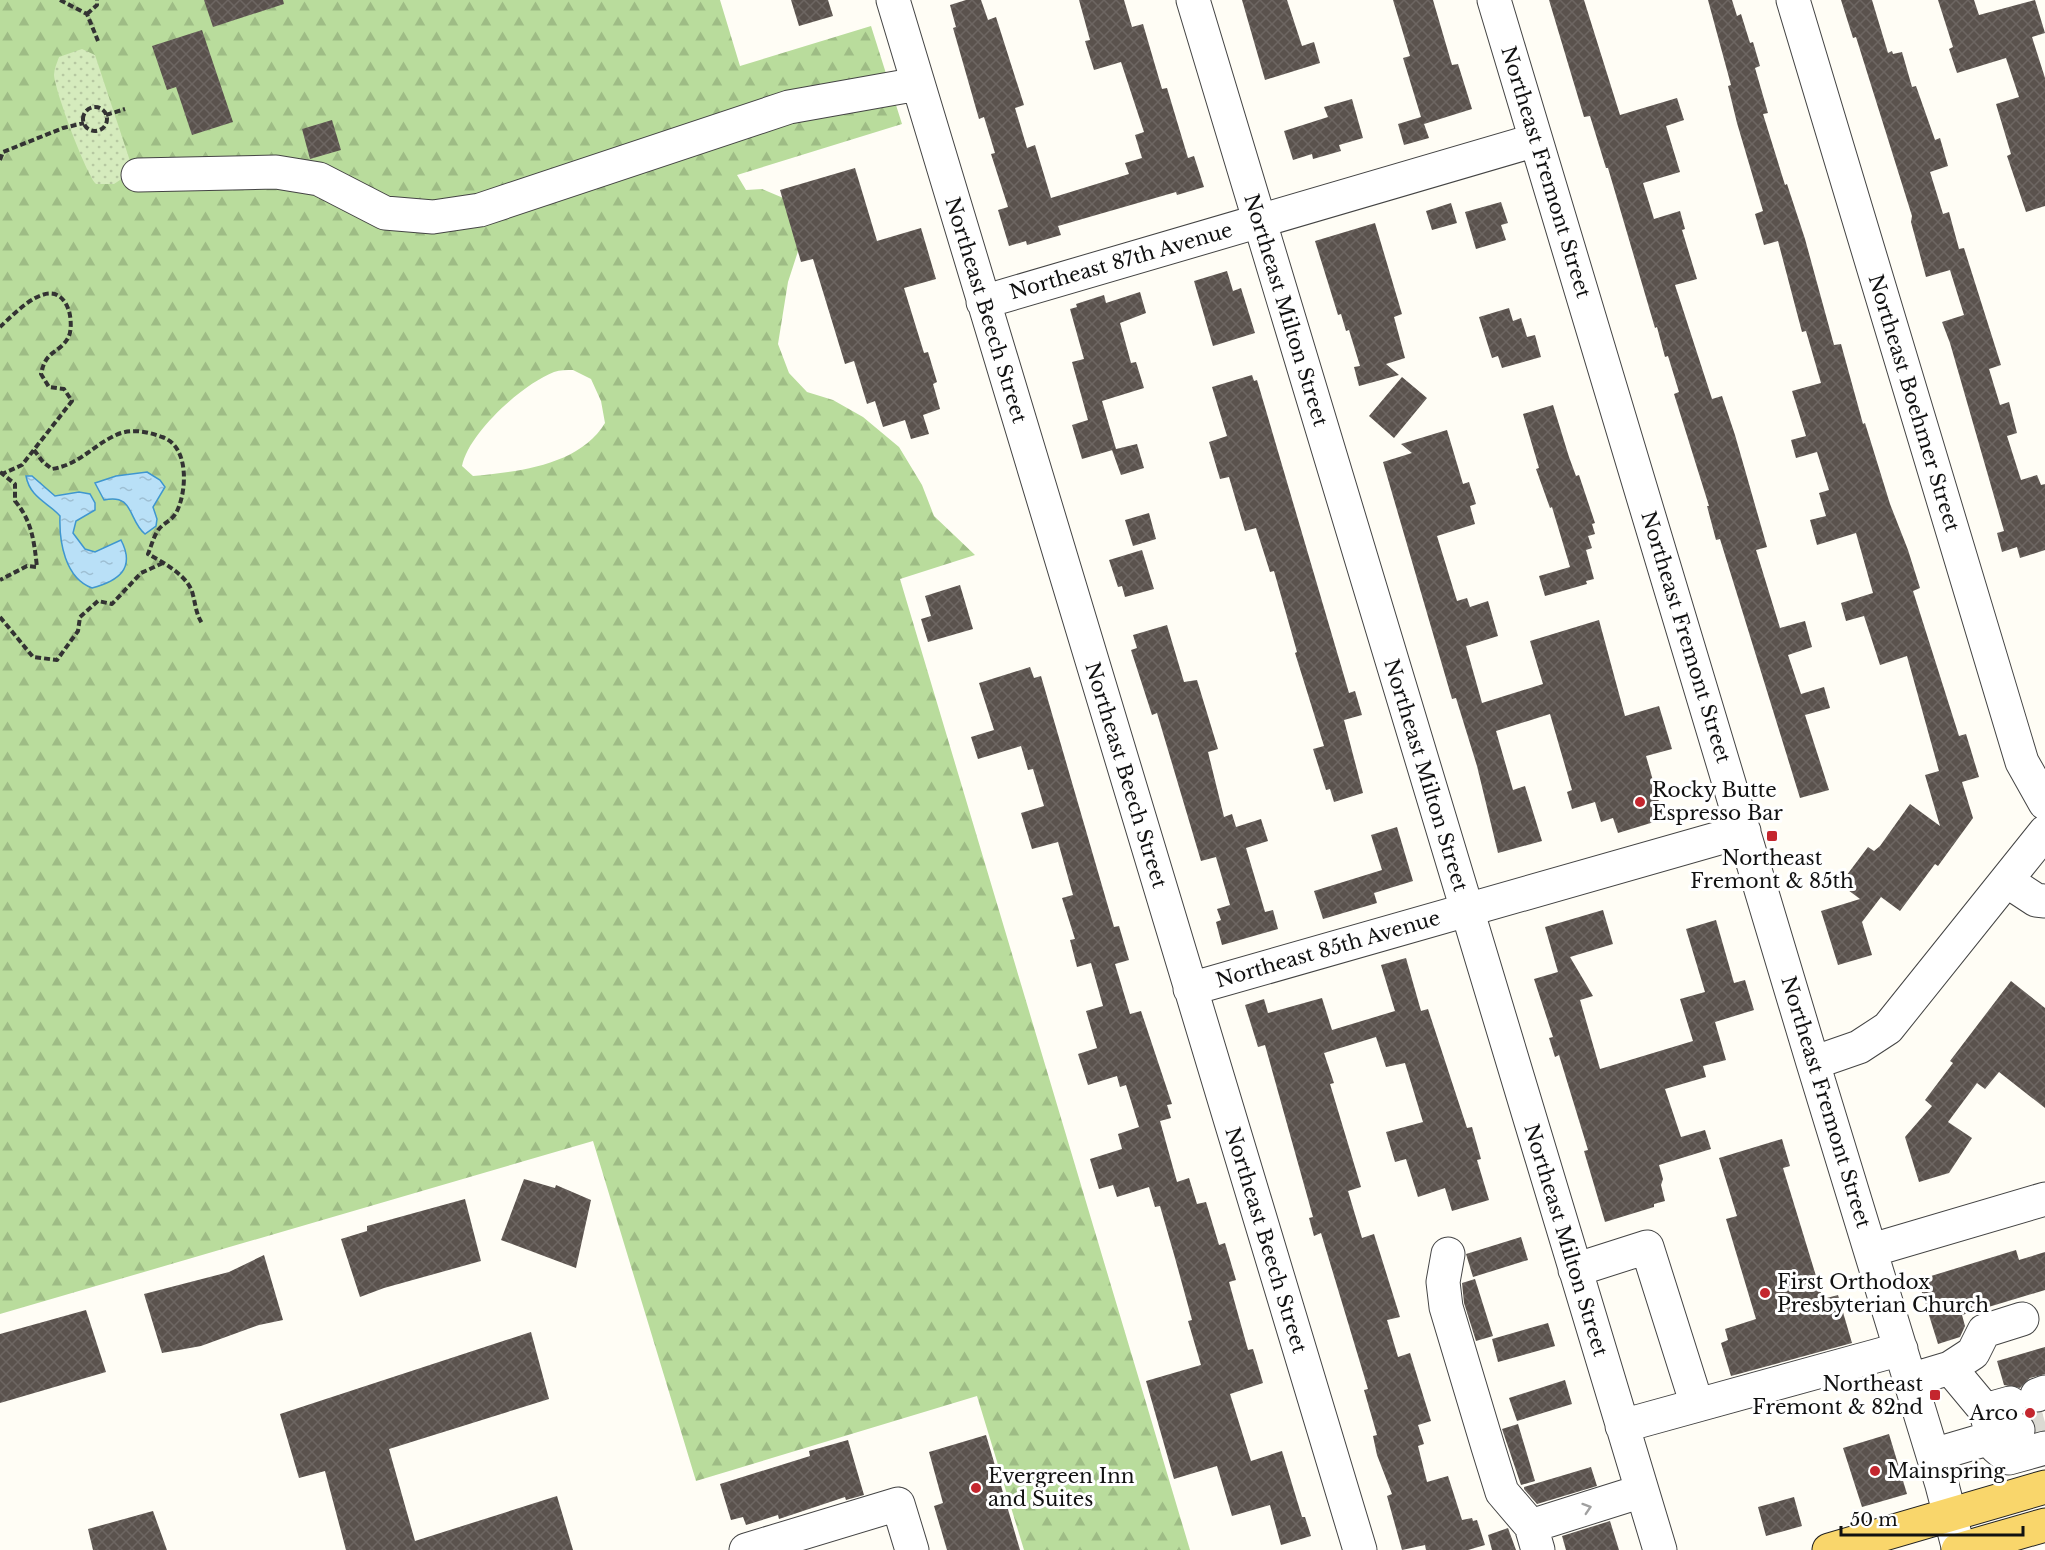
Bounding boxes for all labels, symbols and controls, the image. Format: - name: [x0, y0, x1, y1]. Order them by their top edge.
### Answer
- street label: Northeast Fremont Street: [1496, 43, 1596, 301]
- street label: Northeast Milton Street: [1239, 191, 1333, 430]
- street label: Northeast Beech Street: [940, 194, 1032, 426]
- street label: Northeast 87th Avenue: [1007, 218, 1235, 304]
- street label: Northeast Boehmer Street: [1863, 271, 1965, 535]
- street label: Northeast Fremont Street: [1636, 508, 1736, 766]
- street label: Northeast Milton Street: [1379, 656, 1473, 895]
- street label: Northeast Beech Street: [1080, 659, 1172, 891]
- place label: Rocky Butte Espresso Bar: [1652, 778, 1783, 825]
- marker: Rocky Butte Espresso Bar: [1633, 795, 1647, 809]
- marker: Northeast Fremont & 85th: [1765, 829, 1779, 843]
- place label: Northeast Fremont & 85th: [1690, 846, 1854, 893]
- street label: Northeast 85th Avenue: [1213, 905, 1443, 993]
- street label: Northeast Fremont Street: [1776, 973, 1876, 1231]
- street label: Northeast Milton Street: [1519, 1121, 1613, 1360]
- street label: Northeast Beech Street: [1220, 1124, 1312, 1356]
- place label: First Orthodox Presbyterian Church: [1777, 1270, 1989, 1317]
- marker: First Orthodox Presbyterian Church: [1758, 1286, 1772, 1300]
- place label: Northeast Fremont & 82nd: [1752, 1372, 1923, 1419]
- marker: Northeast Fremont & 82nd: [1928, 1388, 1942, 1402]
- place label: Arco: [1968, 1401, 2018, 1425]
- marker: Arco: [2023, 1406, 2037, 1420]
- place label: Mainspring: [1887, 1459, 2006, 1483]
- place label: Evergreen Inn and Suites: [988, 1464, 1135, 1511]
- marker: Mainspring: [1868, 1464, 1882, 1478]
- marker: Evergreen Inn and Suites: [969, 1481, 983, 1495]
- scale bar: [1841, 1499, 2022, 1537]
- one-way arrow: [1581, 1503, 1592, 1516]
- text: 50 m: [1850, 1509, 1898, 1531]

